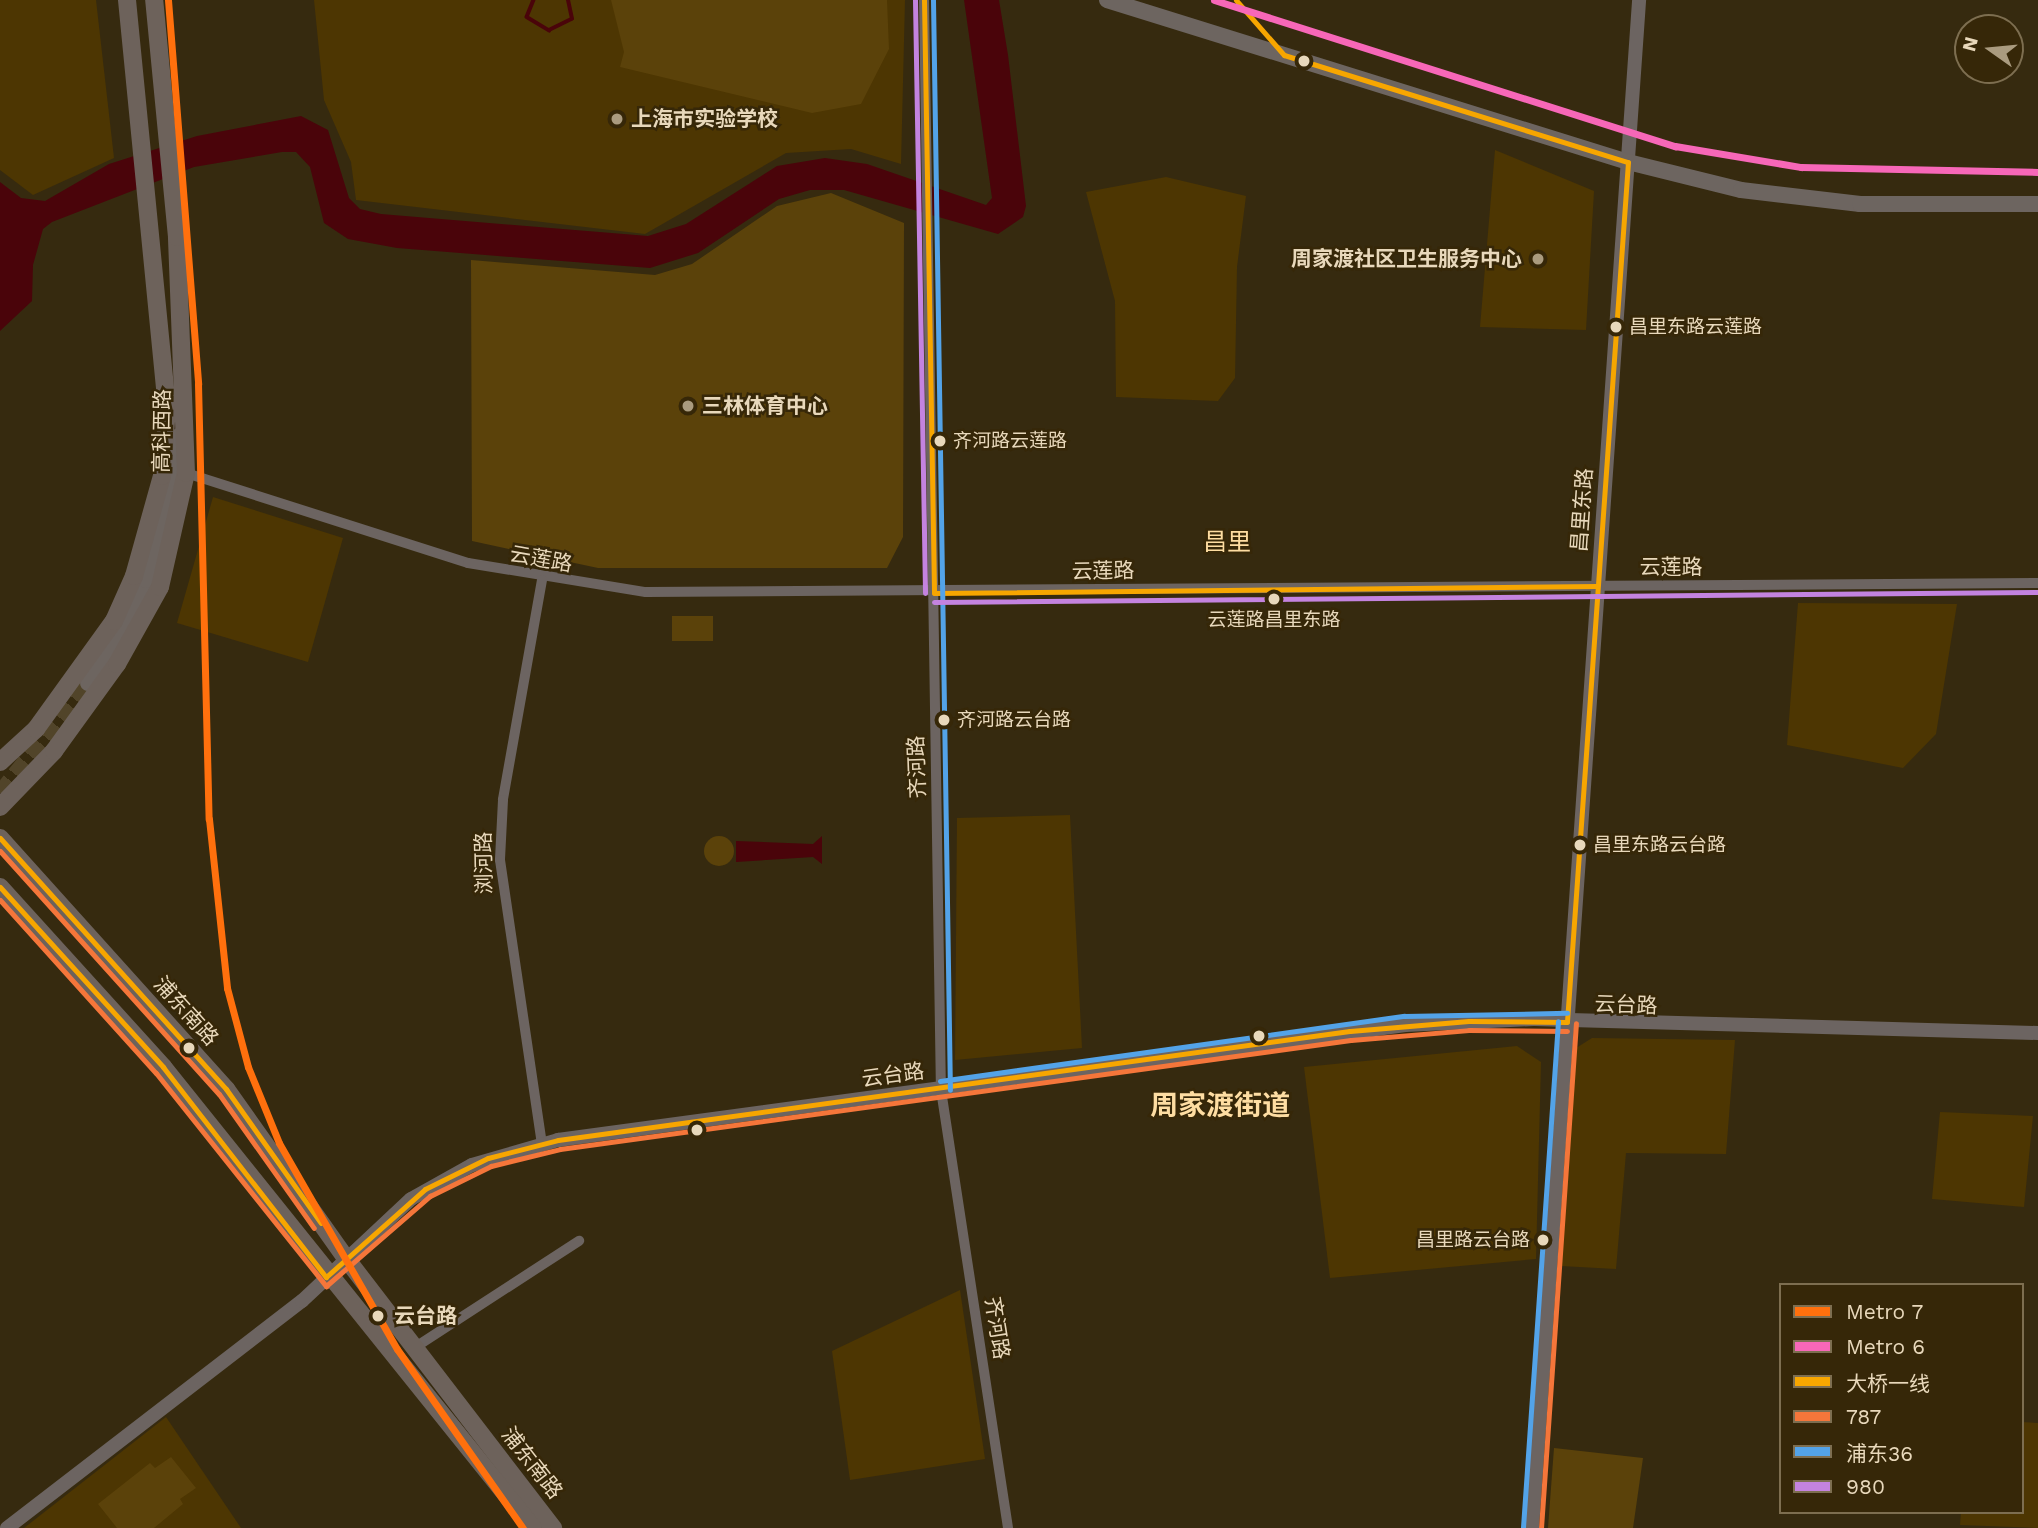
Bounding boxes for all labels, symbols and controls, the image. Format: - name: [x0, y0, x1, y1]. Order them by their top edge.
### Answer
- north arrow: [1954, 14, 2024, 84]
- text: N: [1957, 34, 1983, 54]
- unlabelled marker: [1297, 54, 1311, 68]
- place label: 上海市实验学校: [631, 106, 778, 132]
- marker: 上海市实验学校: [609, 111, 625, 127]
- place label: 周家渡社区卫生服务中心: [1291, 246, 1522, 272]
- marker: 周家渡社区卫生服务中心: [1528, 249, 1548, 269]
- place label: 昌里东路云莲路: [1629, 316, 1762, 338]
- marker: 昌里东路云莲路: [1609, 320, 1623, 334]
- street label: 高科西路: [149, 389, 175, 473]
- place label: 三林体育中心: [702, 393, 828, 419]
- marker: 三林体育中心: [680, 398, 696, 414]
- place label: 齐河路云莲路: [953, 430, 1067, 452]
- marker: 齐河路云莲路: [933, 434, 947, 448]
- street label: 昌里东路: [1567, 467, 1597, 553]
- district label: 昌里: [1203, 529, 1251, 557]
- street label: 云莲路: [508, 541, 574, 577]
- street label: 云莲路: [1640, 554, 1702, 580]
- street label: 云莲路: [1071, 558, 1135, 584]
- marker: 云莲路昌里东路: [1267, 592, 1281, 606]
- place label: 云莲路昌里东路: [1208, 609, 1340, 631]
- place label: 齐河路云台路: [957, 709, 1071, 731]
- marker: 齐河路云台路: [937, 713, 951, 727]
- street label: 齐河路: [903, 735, 931, 799]
- street label: 浏河路: [471, 831, 497, 895]
- place label: 昌里东路云台路: [1593, 834, 1726, 856]
- marker: 昌里东路云台路: [1573, 838, 1587, 852]
- street label: 浦东南路: [149, 971, 223, 1051]
- street label: 云台路: [1594, 991, 1658, 1019]
- unlabelled marker: [1252, 1029, 1266, 1043]
- unlabelled marker: [182, 1041, 196, 1055]
- street label: 云台路: [860, 1058, 926, 1092]
- district label: 周家渡街道: [1150, 1089, 1290, 1123]
- unlabelled marker: [690, 1123, 704, 1137]
- place label: 昌里路云台路: [1416, 1229, 1530, 1251]
- marker: 昌里路云台路: [1536, 1233, 1550, 1247]
- legend: [1779, 1283, 2024, 1514]
- street label: 齐河路: [980, 1295, 1014, 1361]
- text: Metro 7: [1846, 1299, 1923, 1324]
- place label: 云台路: [394, 1303, 457, 1329]
- marker: 云台路: [368, 1306, 388, 1326]
- text: Metro 6: [1846, 1334, 1925, 1359]
- text: 大桥一线: [1846, 1371, 1930, 1396]
- text: 787: [1846, 1404, 1881, 1429]
- street label: 浦东南路: [496, 1422, 568, 1504]
- text: 浦东36: [1846, 1441, 1913, 1466]
- text: 980: [1846, 1474, 1885, 1499]

